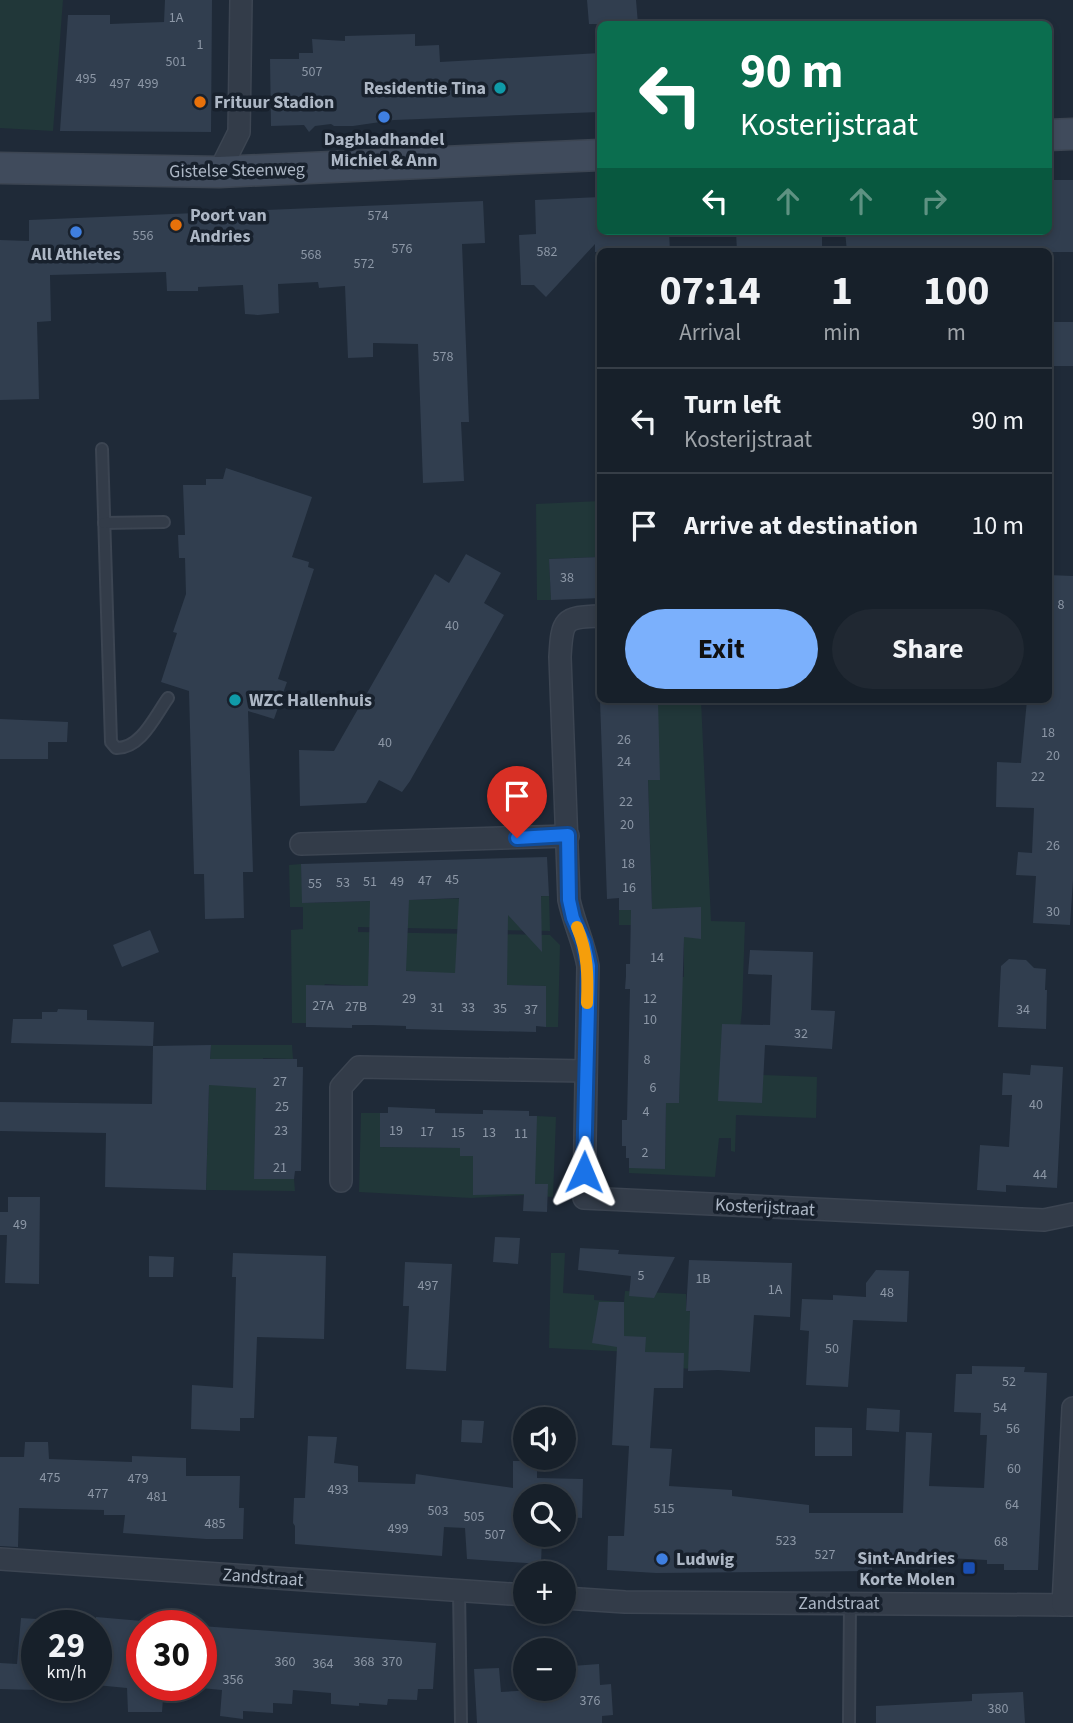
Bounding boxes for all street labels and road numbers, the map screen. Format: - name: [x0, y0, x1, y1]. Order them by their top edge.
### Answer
- street label: Gistelse Steenweg: [169, 157, 305, 184]
- street label: Kosterijstraat: [714, 1192, 816, 1223]
- street label: Zandstraat: [221, 1562, 304, 1593]
- street label: Zandstraat: [798, 1591, 880, 1616]

